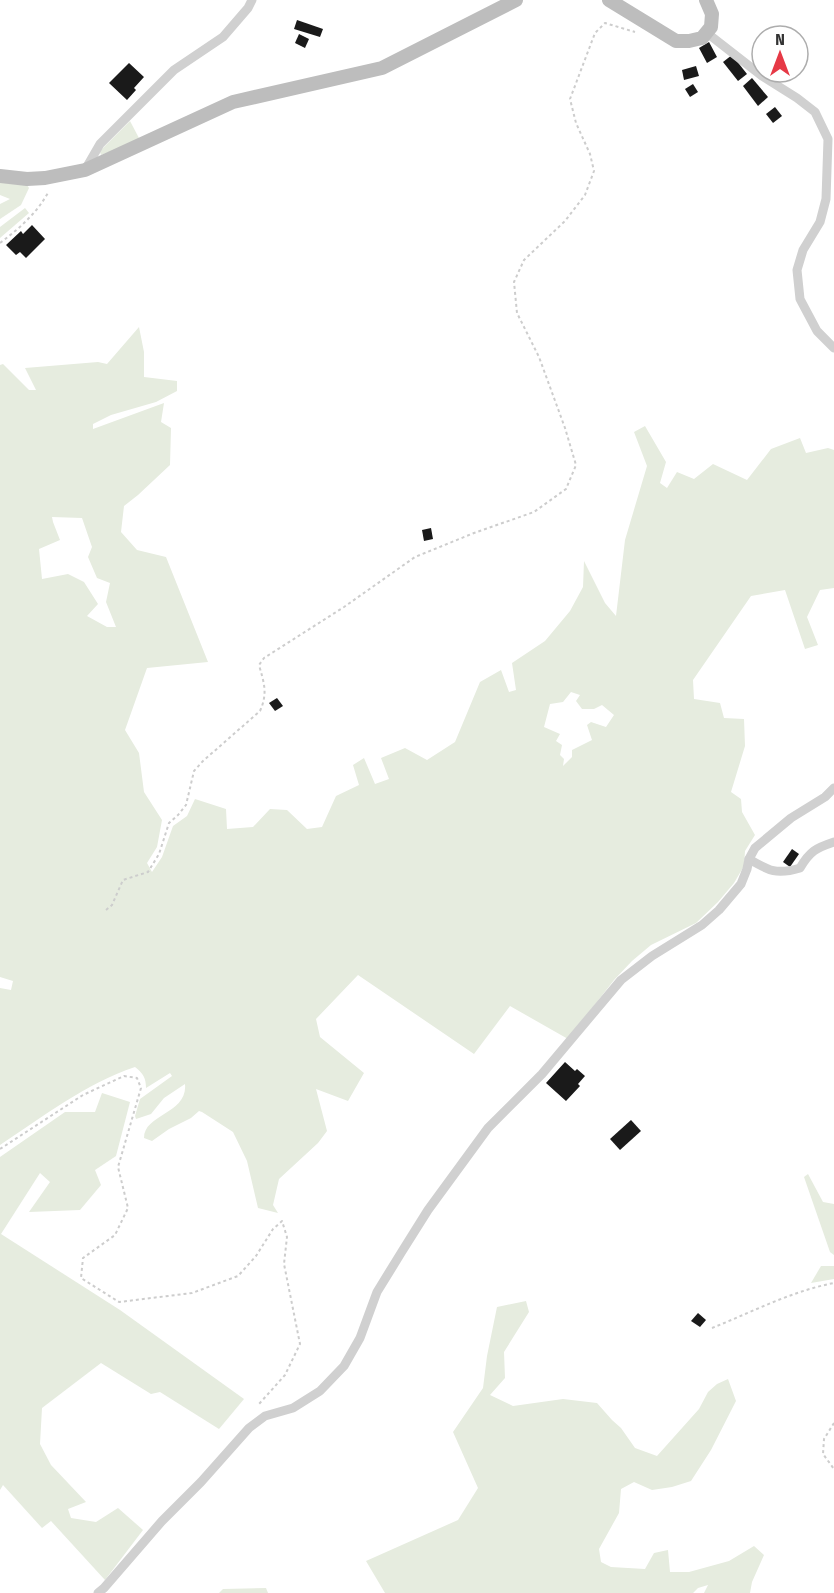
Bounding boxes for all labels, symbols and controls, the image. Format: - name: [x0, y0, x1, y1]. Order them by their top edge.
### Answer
- north arrow: [750, 24, 810, 84]
- text: N: [775, 30, 785, 49]

